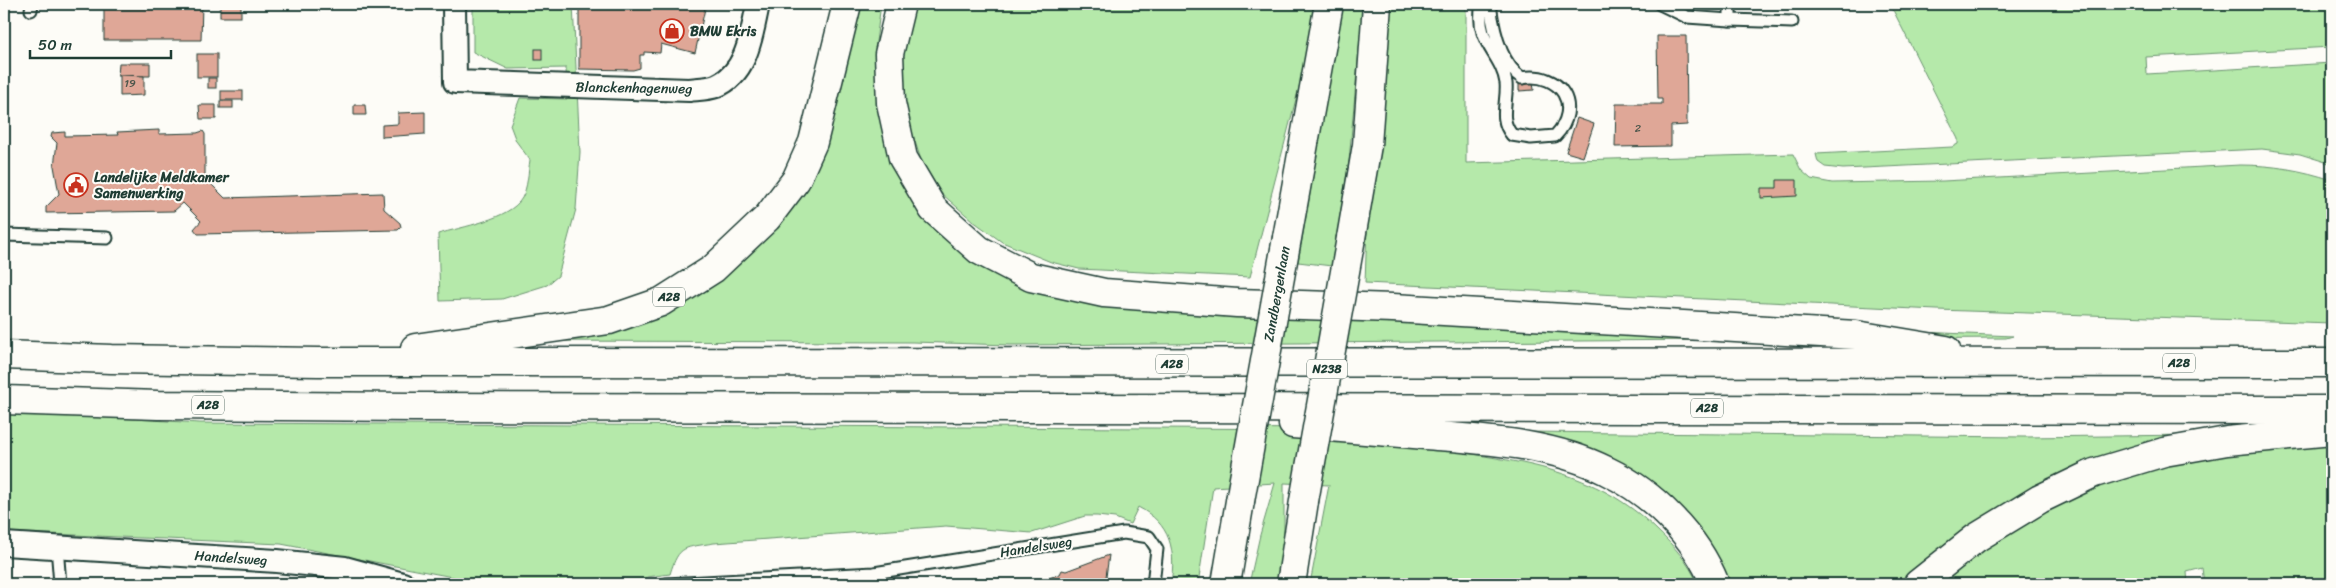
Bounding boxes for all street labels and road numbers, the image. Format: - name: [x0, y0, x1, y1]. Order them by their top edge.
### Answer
- street label: Blanckenhagenweg: [575, 74, 693, 102]
- street label: Zandbergenlaan: [1256, 244, 1298, 344]
- road number: A28: [653, 288, 685, 306]
- road number: A28: [2163, 353, 2195, 372]
- road number: A28: [1156, 354, 1188, 374]
- road number: N238: [1307, 359, 1347, 378]
- road number: A28: [192, 396, 224, 414]
- road number: A28: [1691, 398, 1723, 418]
- street label: Handelsweg: [998, 529, 1074, 565]
- street label: Handelsweg: [194, 543, 268, 573]

